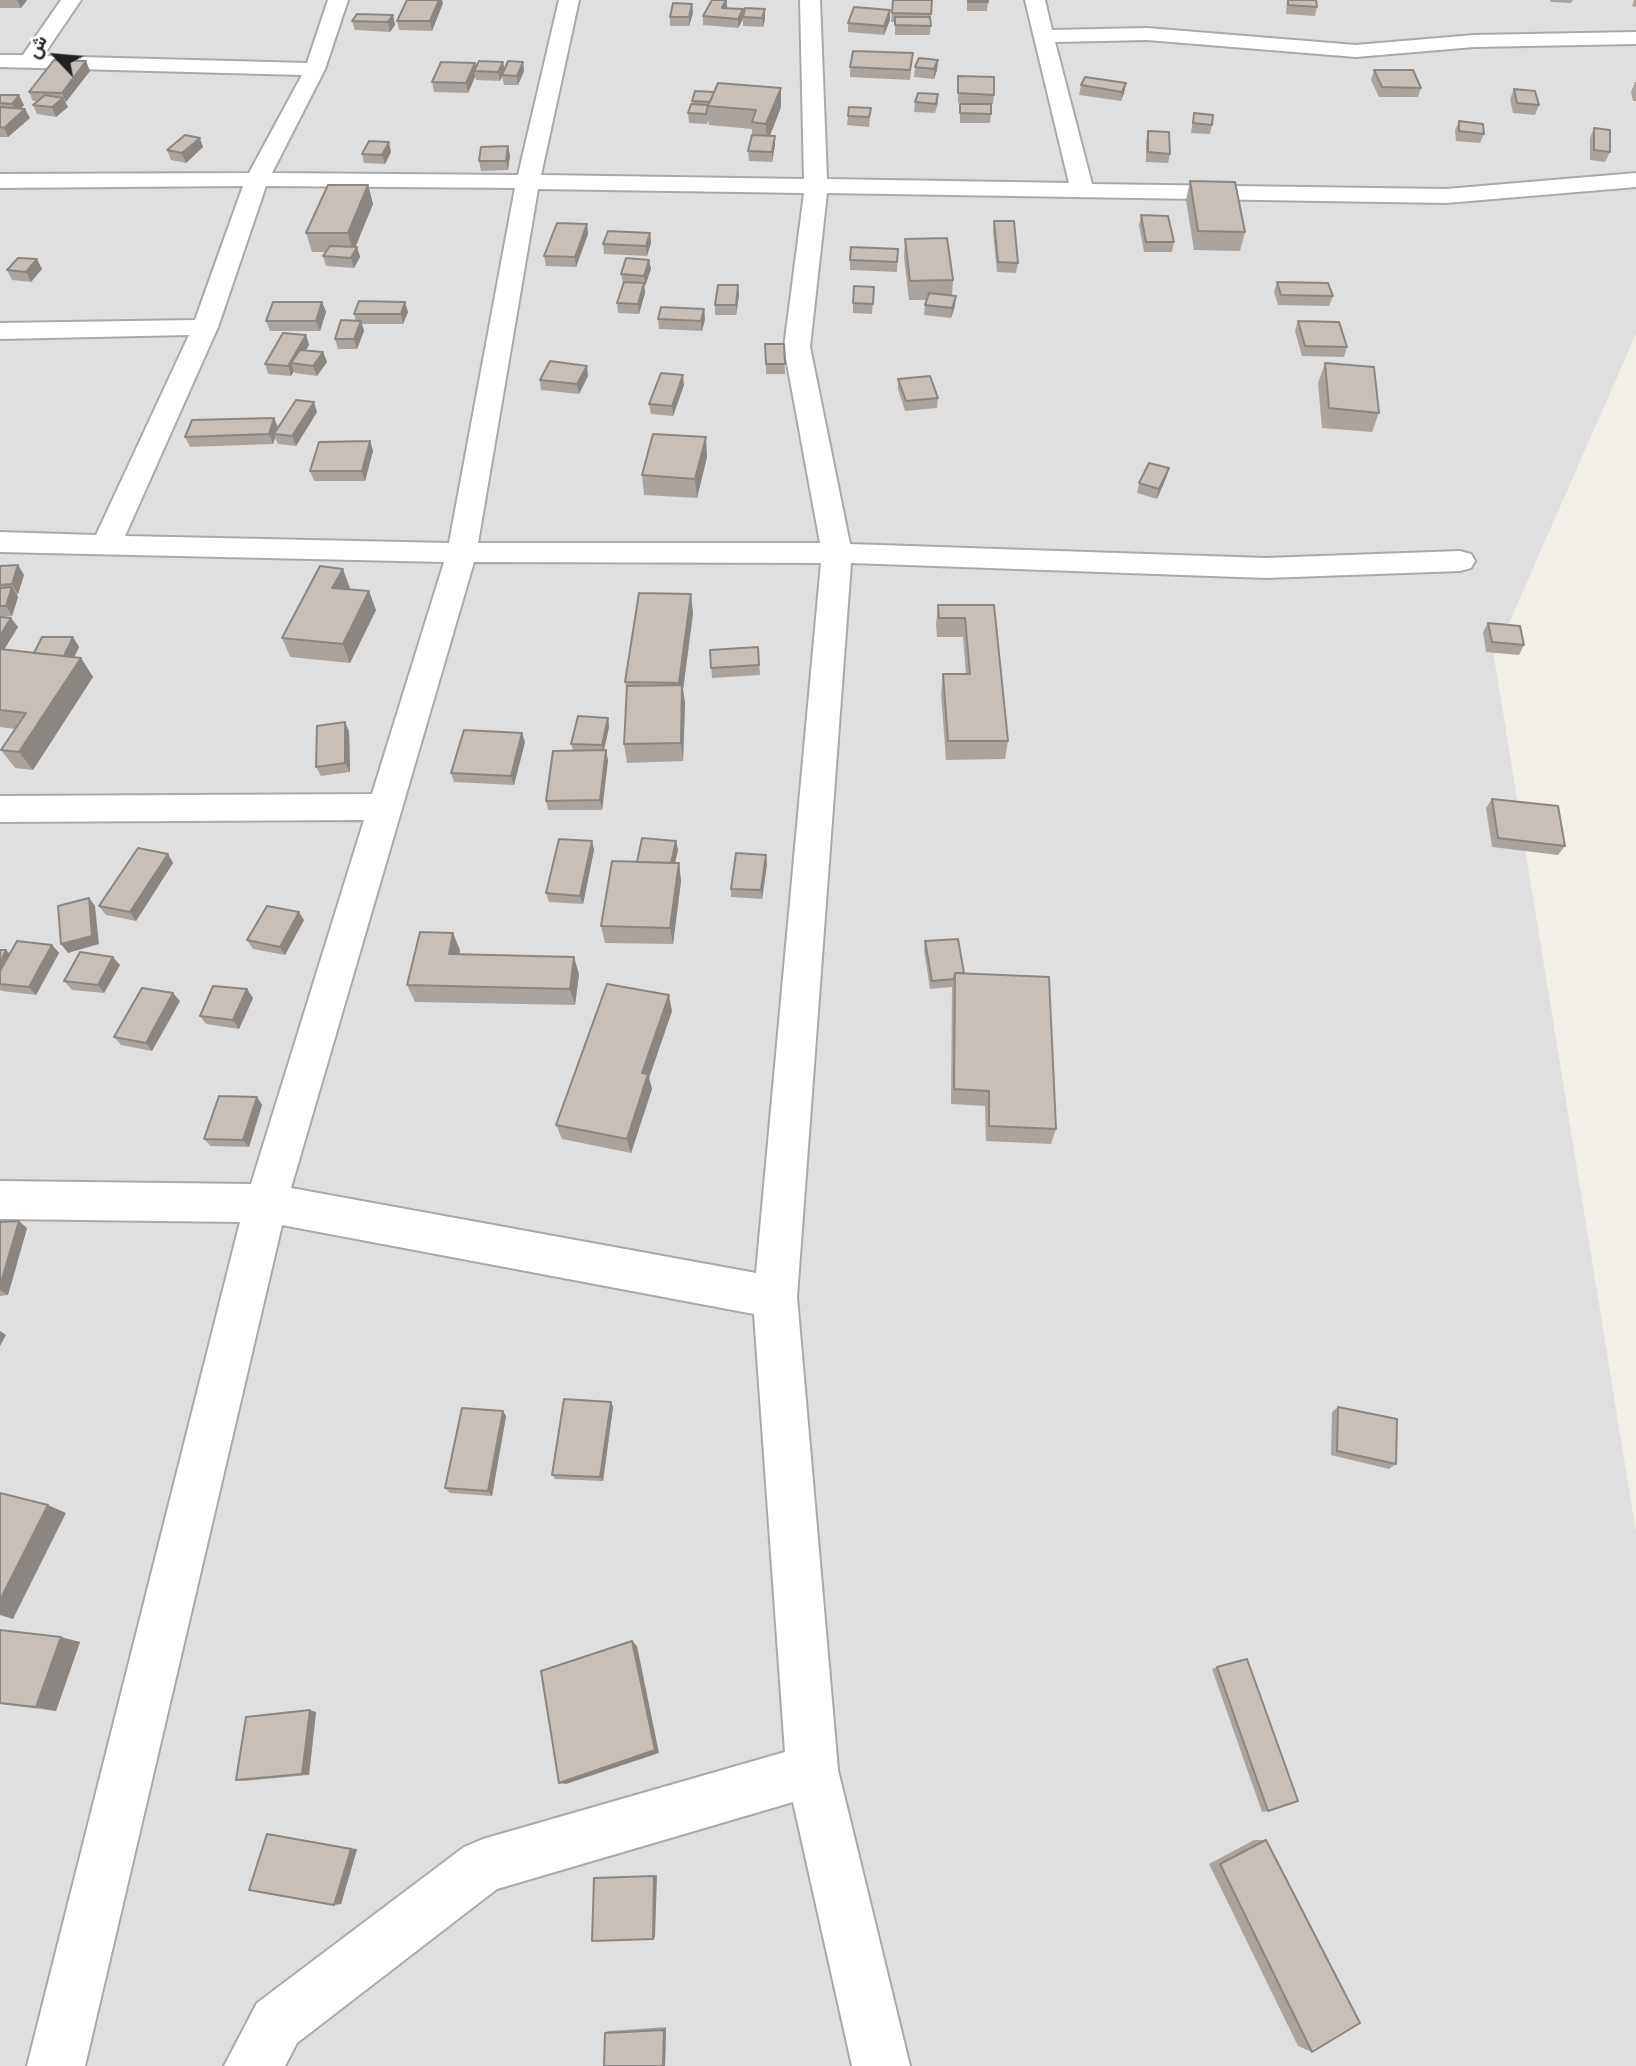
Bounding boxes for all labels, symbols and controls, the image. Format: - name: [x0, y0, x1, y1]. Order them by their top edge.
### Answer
- north arrow: [21, 21, 91, 91]
- text: ش: [20, 31, 53, 62]

